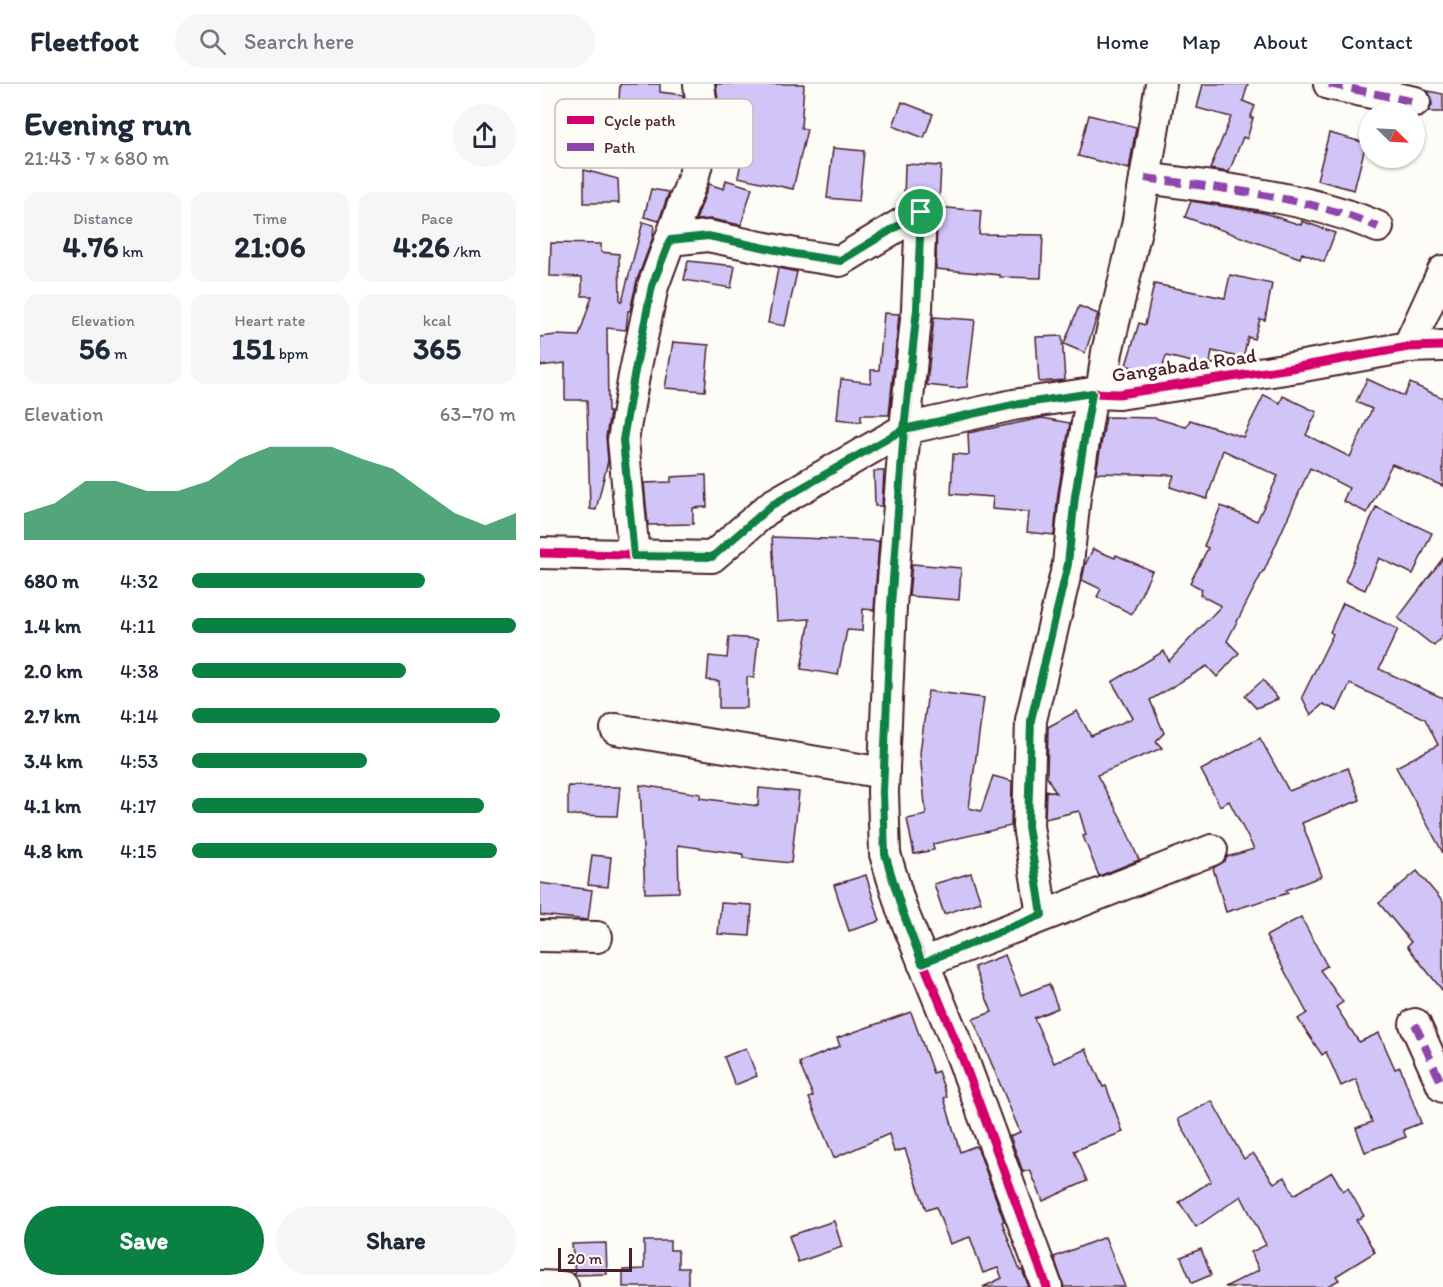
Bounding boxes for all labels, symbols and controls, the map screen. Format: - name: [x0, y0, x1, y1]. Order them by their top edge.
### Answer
- search box: [175, 14, 595, 68]
- text: Fleetfoot: [30, 24, 139, 58]
- icon: search: [196, 25, 229, 58]
- text: Search here: [244, 28, 354, 55]
- text: Home: [1096, 29, 1149, 54]
- text: Map: [1182, 29, 1221, 54]
- text: About: [1254, 29, 1308, 54]
- text: Contact: [1341, 29, 1413, 54]
- legend: [555, 99, 753, 168]
- north arrow: [1359, 102, 1425, 168]
- map controls: [1359, 102, 1425, 168]
- text: Evening run: [24, 104, 191, 143]
- button: share: [453, 104, 516, 167]
- text: Cycle path: [604, 111, 676, 130]
- text: Path: [604, 138, 635, 157]
- text: 21:43 · 7 × 680 m: [24, 146, 169, 170]
- pin: [895, 186, 946, 237]
- icon: arrive: [904, 195, 937, 228]
- text: Distance: [73, 209, 133, 228]
- text: Time: [253, 209, 287, 228]
- text: Pace: [421, 209, 453, 228]
- text: 4.76: [63, 228, 119, 265]
- text: 21:06: [234, 228, 306, 265]
- text: 4:26: [393, 228, 450, 265]
- text: km: [119, 242, 143, 261]
- text: /km: [450, 242, 481, 261]
- text: Elevation: [71, 311, 135, 330]
- text: Heart rate: [235, 311, 305, 330]
- text: kcal: [423, 311, 451, 330]
- text: 56: [79, 330, 110, 367]
- text: 151: [232, 330, 275, 367]
- text: 365: [413, 330, 461, 367]
- street label: Gangabada Road: [1110, 343, 1258, 387]
- text: m: [110, 344, 127, 363]
- text: bpm: [275, 344, 308, 363]
- text: Elevation: [24, 402, 103, 426]
- text: 63–70 m: [440, 402, 516, 426]
- text: 680 m: [24, 569, 79, 593]
- text: 4:32: [120, 569, 158, 593]
- text: 1.4 km: [24, 614, 81, 638]
- text: 4:11: [120, 614, 155, 638]
- text: 2.0 km: [24, 659, 83, 683]
- text: 4:38: [120, 659, 159, 683]
- text: 2.7 km: [24, 704, 80, 728]
- text: 4:14: [120, 704, 158, 728]
- text: 3.4 km: [24, 749, 83, 773]
- text: 4:53: [120, 749, 158, 773]
- text: 4.1 km: [24, 794, 81, 818]
- text: 4:17: [120, 794, 156, 818]
- text: 4.8 km: [24, 839, 83, 863]
- text: 4:15: [120, 839, 157, 863]
- button: Save: [24, 1206, 264, 1275]
- button: Share: [276, 1206, 516, 1275]
- scale bar: [558, 1245, 632, 1272]
- text: 20 m: [567, 1249, 602, 1268]

